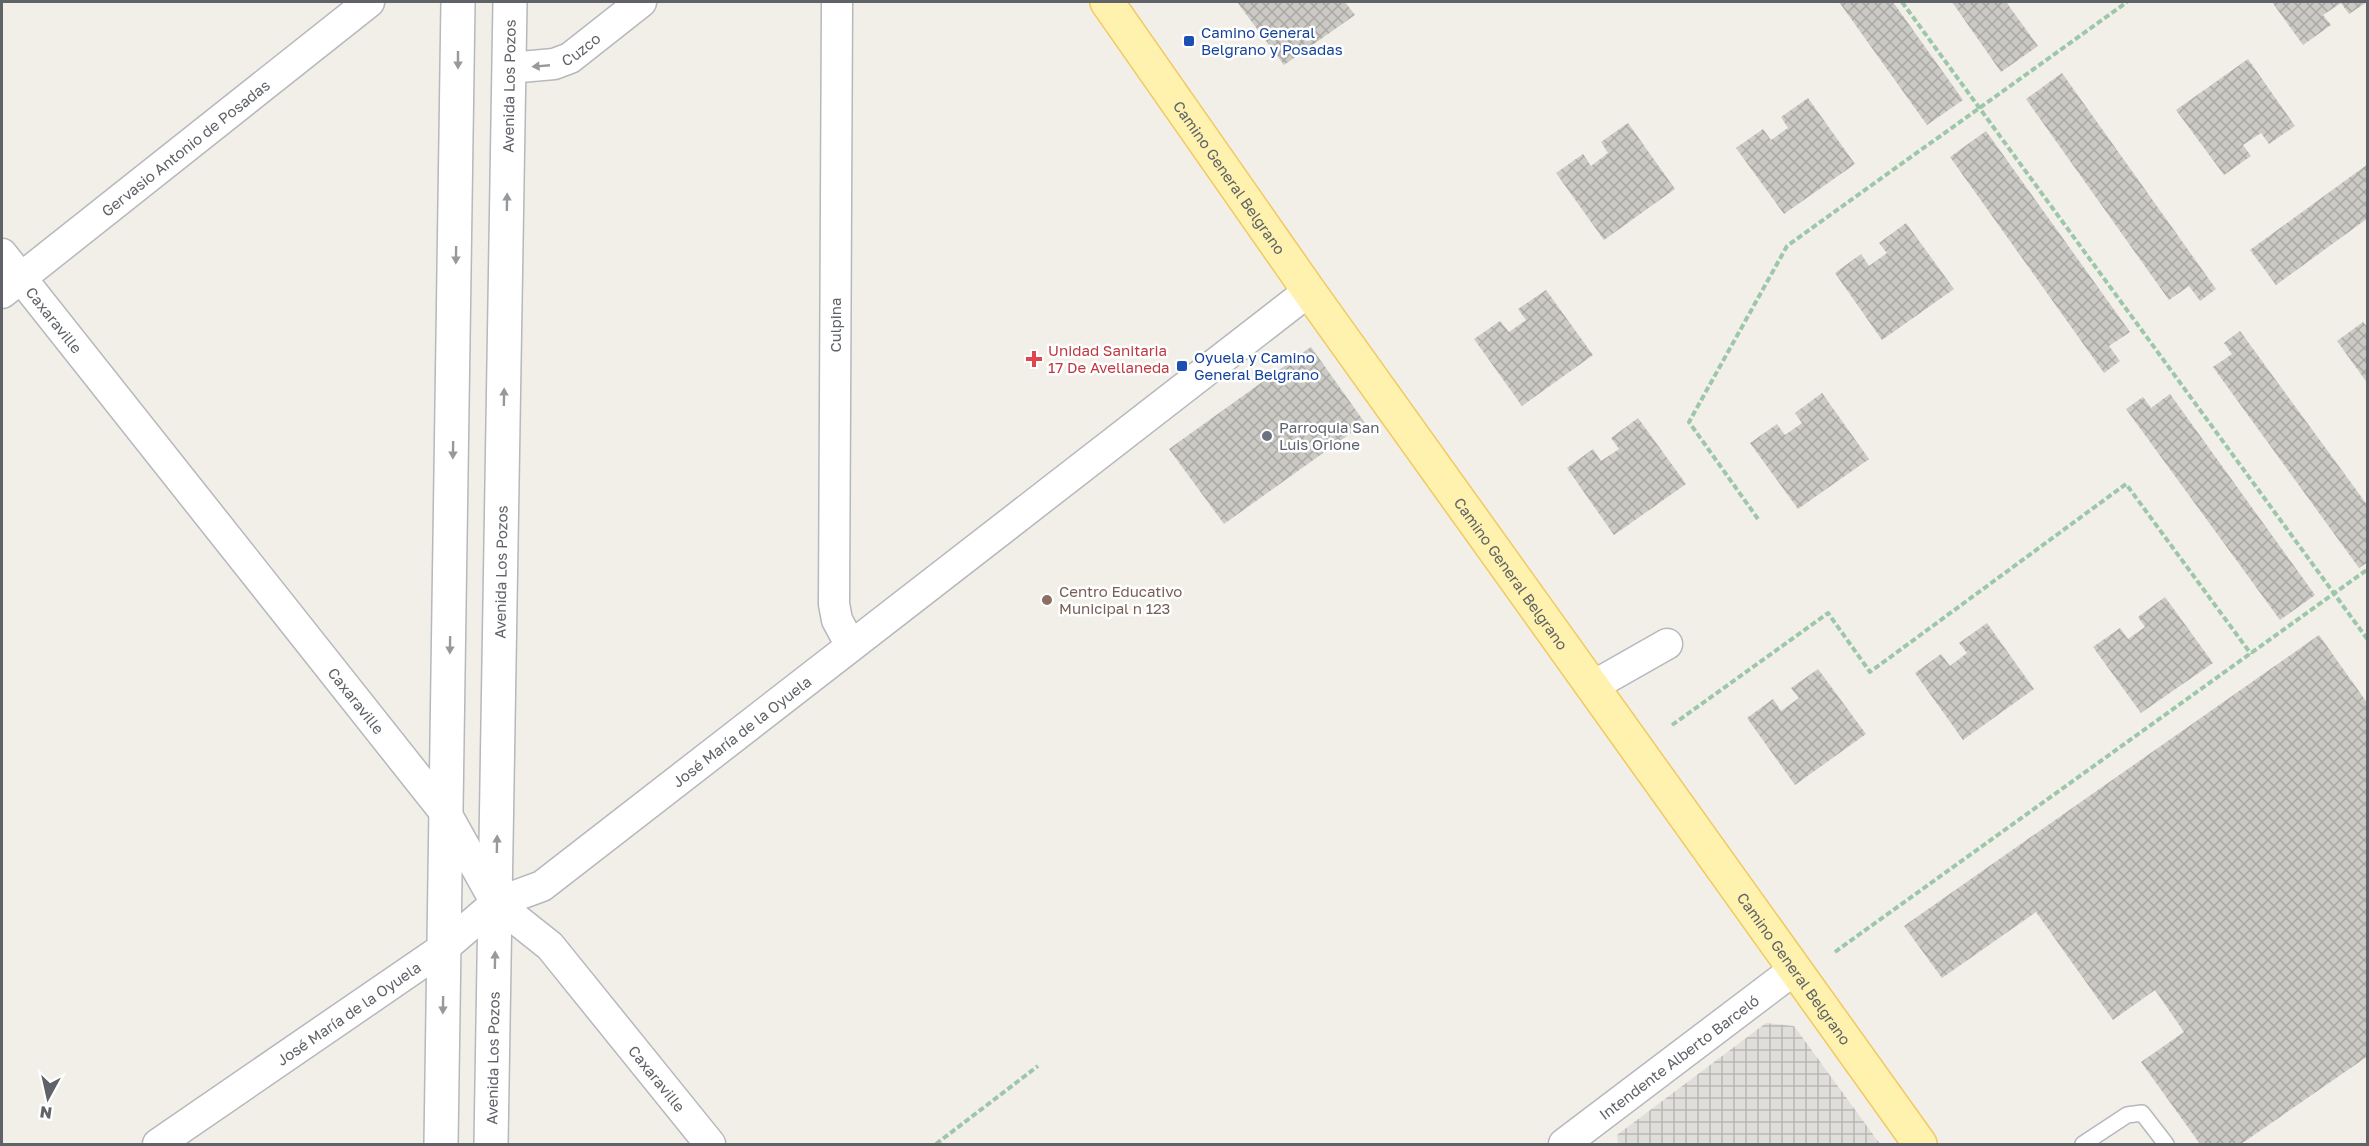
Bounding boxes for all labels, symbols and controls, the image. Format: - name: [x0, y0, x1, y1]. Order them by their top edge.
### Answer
- street label: Avenida Los Pozos: [498, 19, 519, 153]
- place label: Camino General Belgrano y Posadas: [1201, 23, 1343, 58]
- street label: Cuzco: [559, 29, 604, 69]
- marker: Camino General Belgrano y Posadas: [1182, 34, 1196, 48]
- one-way arrow: [453, 50, 463, 69]
- one-way arrow: [531, 61, 550, 71]
- street label: Gervasio Antonio de Posadas: [98, 75, 273, 220]
- street label: Camino General Belgrano: [1170, 97, 1289, 258]
- one-way arrow: [502, 193, 512, 212]
- one-way arrow: [451, 245, 461, 264]
- street label: Caxaraville: [22, 283, 86, 357]
- street label: Culpina: [826, 297, 844, 353]
- place label: Unidad Sanitaria 17 De Avellaneda: [1048, 341, 1170, 376]
- place label: Oyuela y Camino General Belgrano: [1194, 348, 1319, 383]
- marker: Unidad Sanitaria 17 De Avellaneda: [1025, 350, 1043, 368]
- marker: Oyuela y Camino General Belgrano: [1175, 359, 1189, 373]
- one-way arrow: [499, 388, 509, 407]
- place label: Parroquia San Luis Orione: [1279, 418, 1380, 453]
- marker: Parroquia San Luis Orione: [1260, 429, 1274, 443]
- one-way arrow: [448, 440, 458, 459]
- street label: Camino General Belgrano: [1451, 494, 1572, 653]
- street label: Avenida Los Pozos: [490, 505, 511, 639]
- place label: Centro Educativo Municipal n 123: [1059, 582, 1182, 617]
- marker: Centro Educativo Municipal n 123: [1040, 593, 1054, 607]
- one-way arrow: [445, 635, 455, 654]
- street label: Caxaraville: [324, 664, 388, 738]
- street label: José María de la Oyuela: [669, 672, 814, 791]
- one-way arrow: [492, 835, 502, 854]
- street label: Camino General Belgrano: [1734, 889, 1855, 1048]
- one-way arrow: [490, 951, 500, 970]
- street label: José María de la Oyuela: [273, 958, 424, 1069]
- street label: Avenida Los Pozos: [482, 991, 503, 1125]
- street label: Intendente Alberto Barceló: [1595, 991, 1762, 1123]
- one-way arrow: [439, 996, 448, 1015]
- street label: Caxaraville: [625, 1042, 689, 1115]
- north arrow: [18, 1068, 78, 1128]
- text: N: [38, 1102, 53, 1124]

